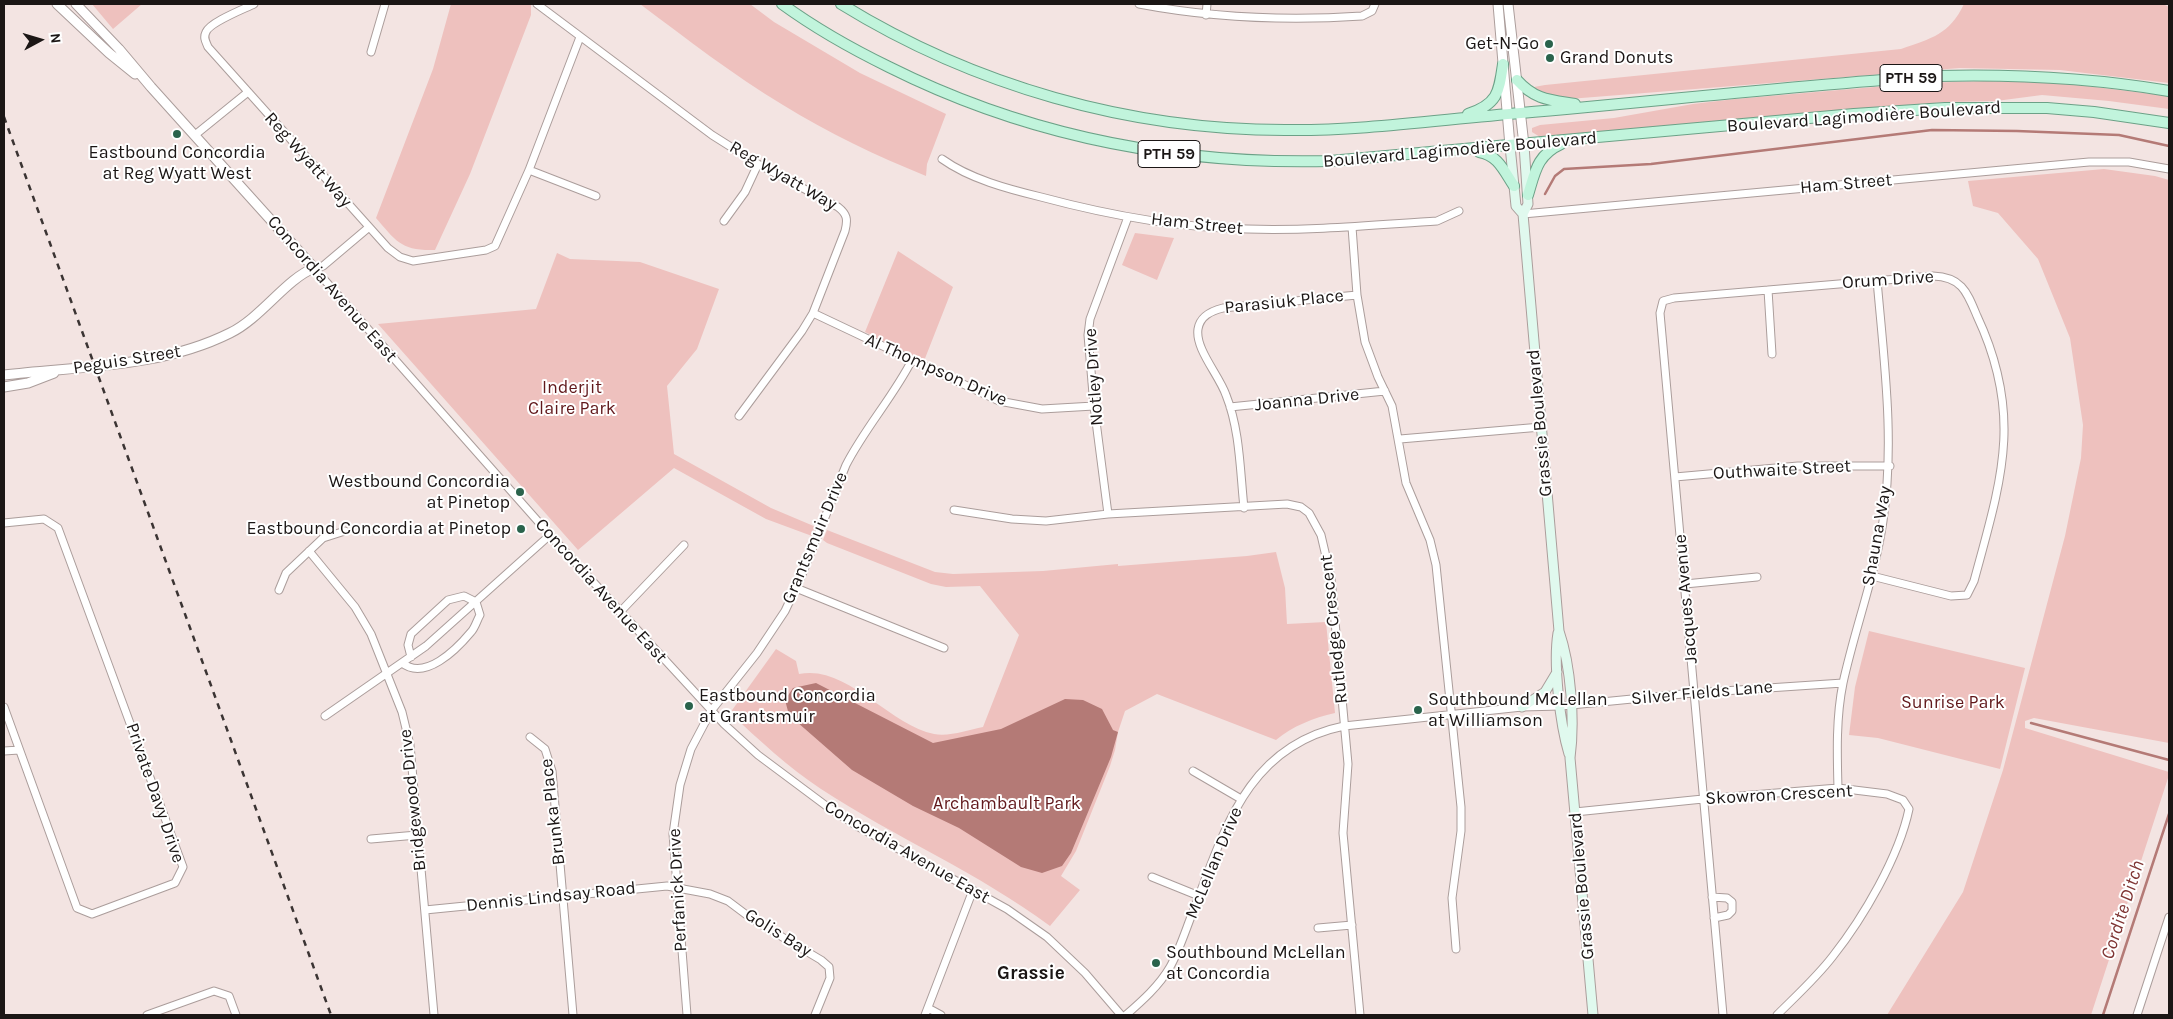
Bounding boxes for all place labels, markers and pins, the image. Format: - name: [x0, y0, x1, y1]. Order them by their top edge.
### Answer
- place label: Get-N-Go: [1465, 33, 1539, 55]
- marker: Get-N-Go: [1543, 38, 1555, 50]
- place label: Grand Donuts: [1560, 47, 1674, 69]
- marker: Grand Donuts: [1544, 52, 1556, 64]
- marker: Eastbound Concordia at Reg Wyatt West: [171, 128, 183, 140]
- place label: Eastbound Concordia at Reg Wyatt West: [89, 142, 265, 184]
- place label: Westbound Concordia at Pinetop: [329, 471, 510, 514]
- marker: Westbound Concordia at Pinetop: [514, 486, 526, 498]
- place label: Eastbound Concordia at Pinetop: [246, 518, 511, 540]
- marker: Eastbound Concordia at Pinetop: [515, 523, 527, 535]
- place label: Eastbound Concordia at Grantsmuir: [699, 685, 876, 728]
- place label: Southbound McLellan at Williamson: [1428, 689, 1607, 732]
- marker: Eastbound Concordia at Grantsmuir: [683, 700, 695, 712]
- marker: Southbound McLellan at Williamson: [1412, 704, 1424, 716]
- place label: Southbound McLellan at Concordia: [1166, 942, 1345, 984]
- marker: Southbound McLellan at Concordia: [1150, 957, 1162, 969]

